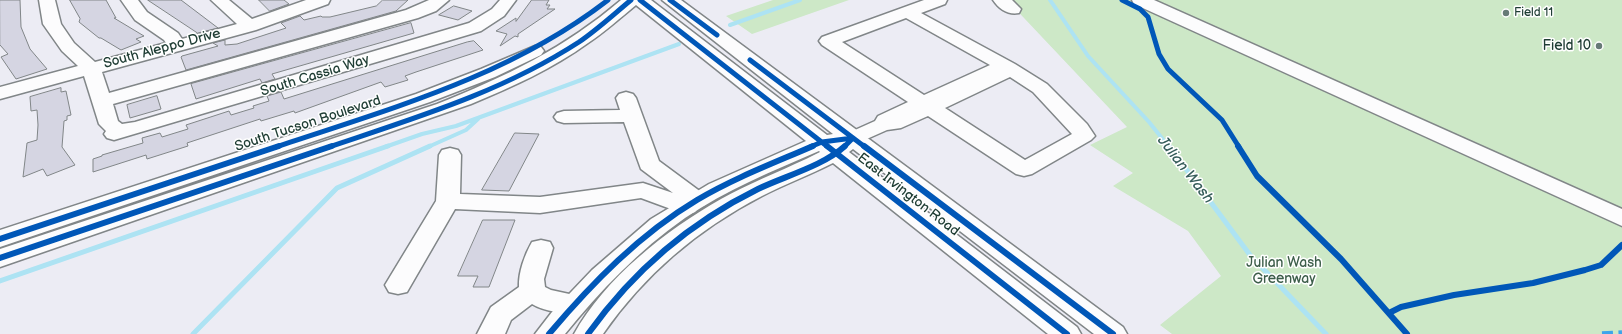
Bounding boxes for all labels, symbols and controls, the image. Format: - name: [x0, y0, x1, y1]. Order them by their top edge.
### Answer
- place label: Field 11: [1514, 6, 1553, 20]
- marker: Field 11: [1501, 8, 1511, 18]
- street label: South Aleppo Drive: [102, 25, 222, 73]
- place label: Field 10: [1543, 38, 1591, 54]
- marker: Field 10: [1594, 41, 1604, 51]
- street label: South Cassia Way: [259, 51, 371, 101]
- street label: South Tucson Boulevard: [233, 92, 383, 156]
- water label: Julian Wash: [1153, 133, 1217, 207]
- street label: East Irvington Road: [854, 150, 962, 240]
- park label: Julian Wash Greenway: [1246, 255, 1322, 288]

